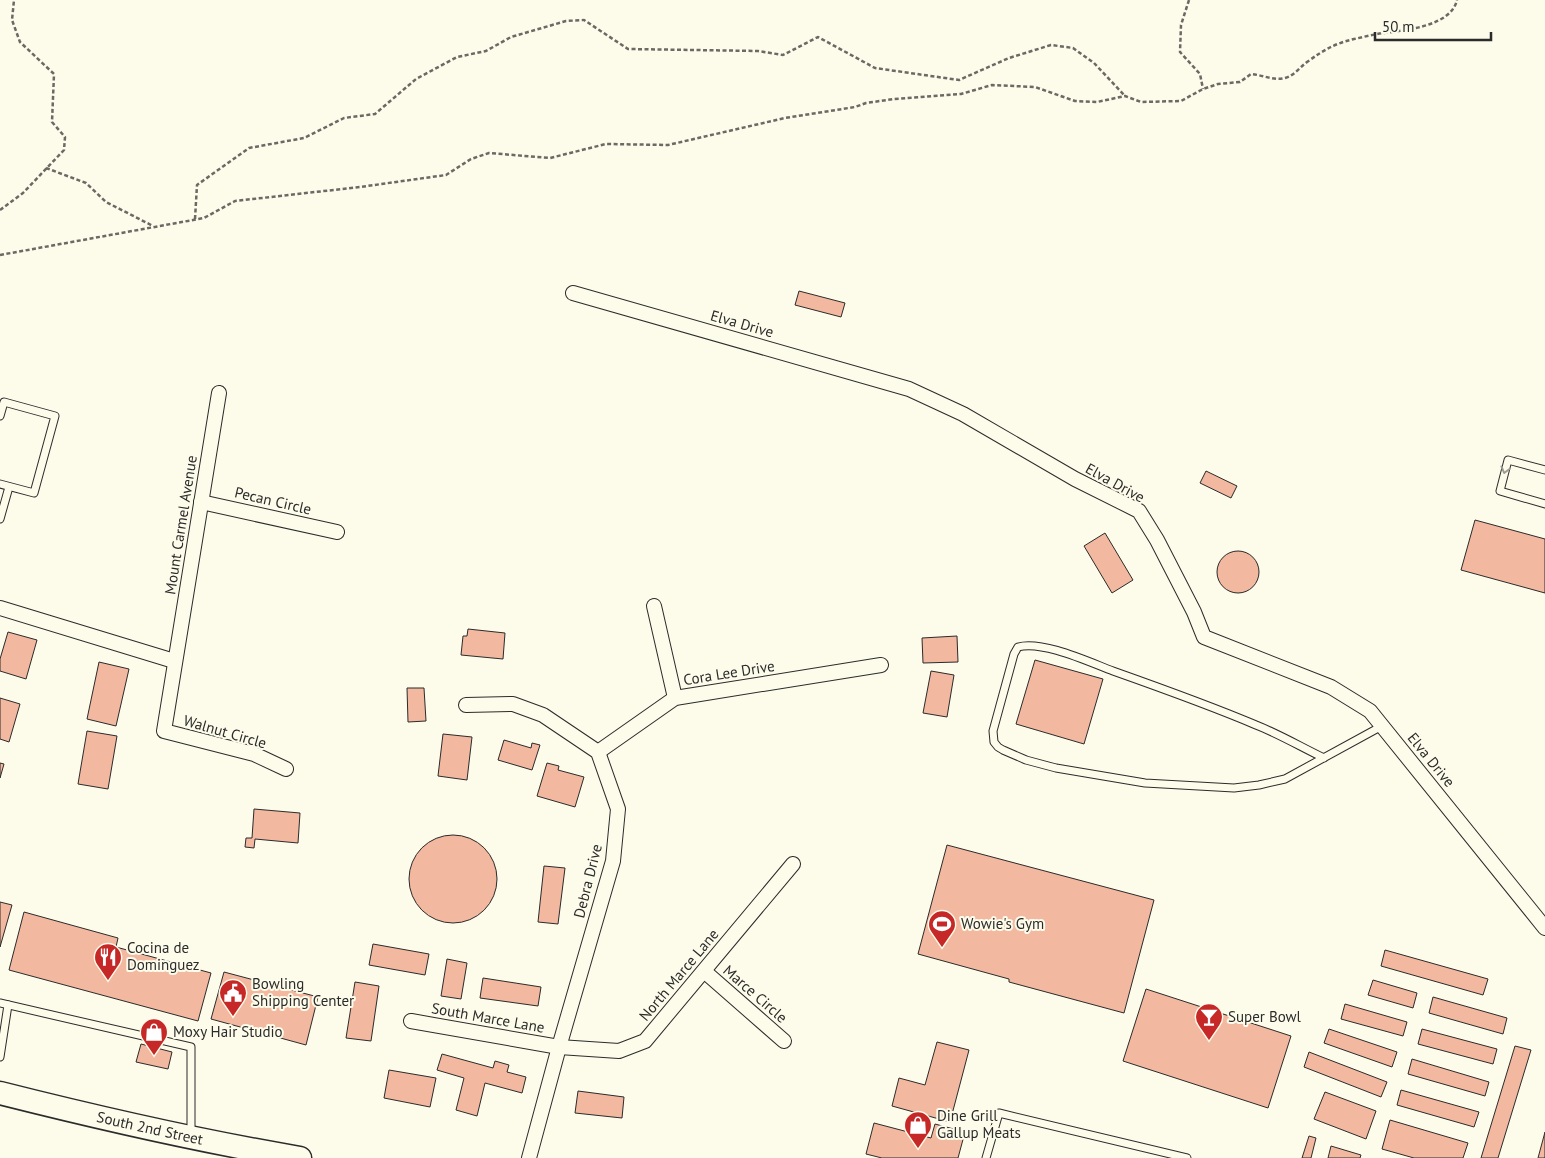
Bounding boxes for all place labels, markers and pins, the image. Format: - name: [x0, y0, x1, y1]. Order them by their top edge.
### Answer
- sports icon: Wowie's Gym: [927, 909, 957, 948]
- place label: Wowie's Gym: [961, 914, 1044, 933]
- place label: Cocina de Dominguez: [127, 938, 200, 974]
- restaurant icon: Cocina de Dominguez: [93, 942, 123, 981]
- place label: Bowling Shipping Center: [252, 974, 354, 1010]
- public building icon: Bowling Shipping Center: [218, 978, 248, 1017]
- bar icon: Super Bowl: [1194, 1002, 1224, 1041]
- place label: Super Bowl: [1228, 1007, 1302, 1026]
- shop icon: Moxy Hair Studio: [139, 1017, 169, 1056]
- place label: Moxy Hair Studio: [173, 1022, 283, 1041]
- place label: Dine Grill Gallup Meats: [937, 1106, 1021, 1142]
- shop icon: Dine Grill Gallup Meats: [903, 1110, 933, 1149]

